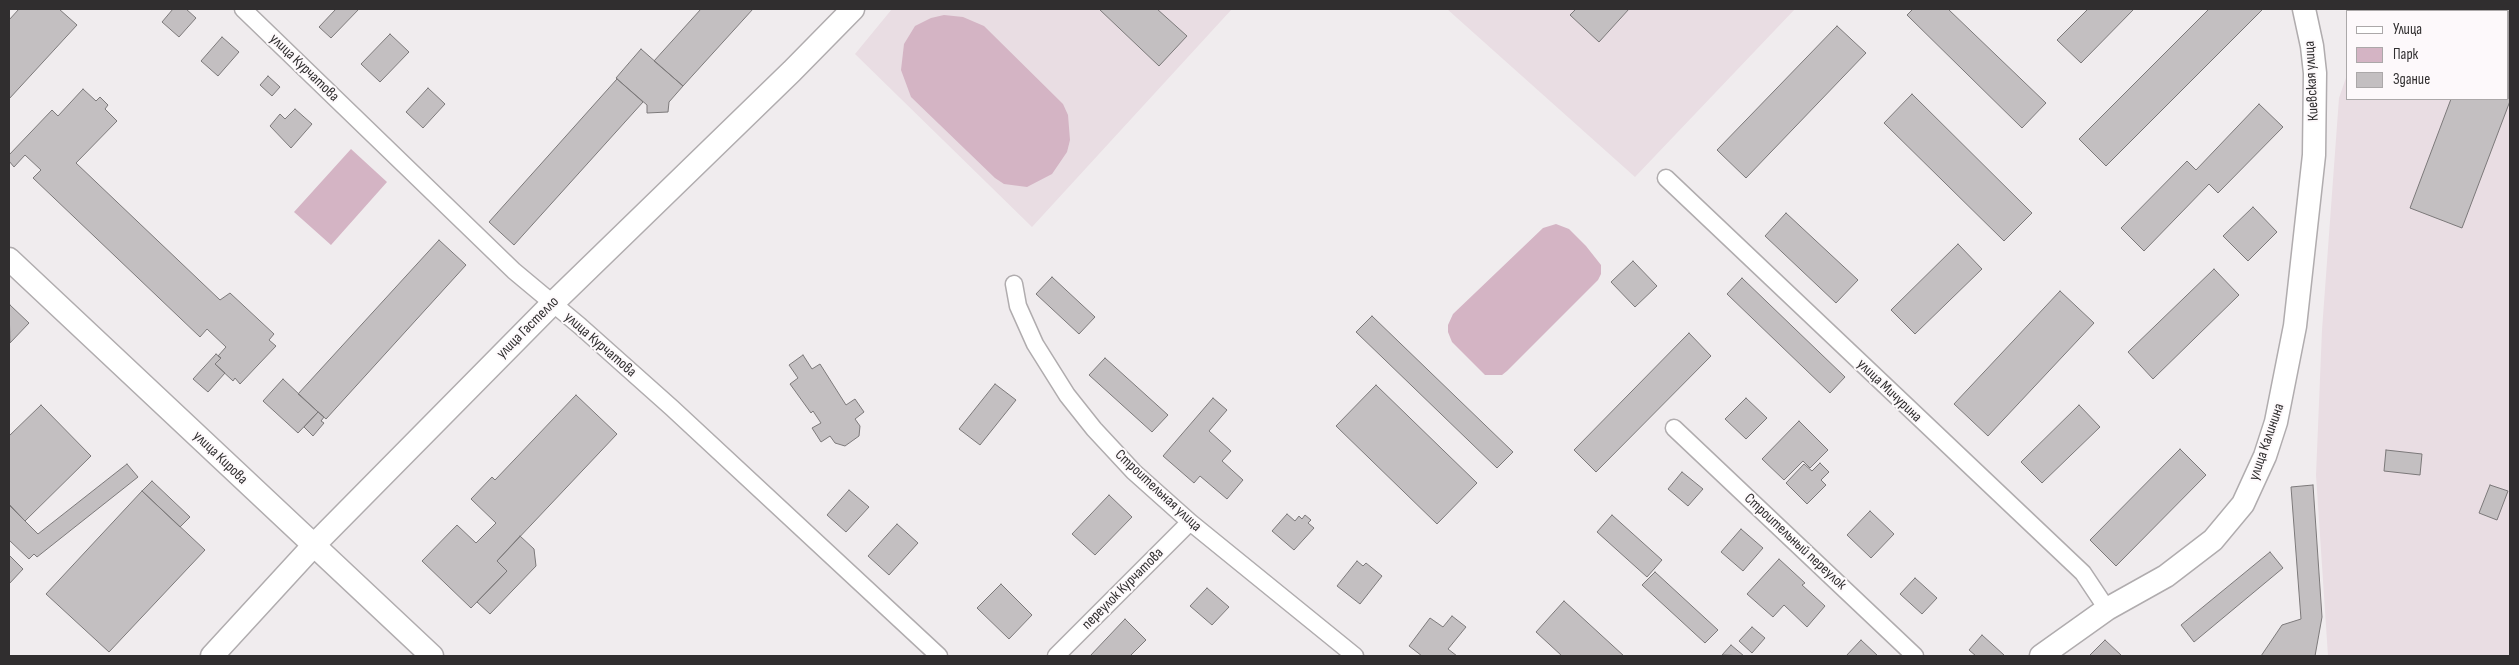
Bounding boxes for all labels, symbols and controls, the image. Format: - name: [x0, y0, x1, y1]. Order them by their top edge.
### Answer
- legend: [2346, 10, 2509, 100]
- text: Улица: [2393, 20, 2422, 39]
- street label: улица Курчатова: [265, 30, 343, 106]
- street label: Киевская улица: [2301, 41, 2323, 121]
- text: Парк: [2393, 45, 2418, 64]
- text: Здание: [2393, 70, 2430, 89]
- street label: улица Гастелло: [493, 293, 563, 363]
- street label: улица Курчатова: [560, 309, 640, 381]
- street label: улица Мичурина: [1853, 356, 1925, 426]
- street label: улица Калинина: [2245, 401, 2289, 483]
- street label: улица Кирова: [189, 428, 251, 488]
- street label: Строительная улица: [1111, 446, 1205, 536]
- street label: Строительный переулок: [1740, 490, 1850, 594]
- street label: переулок Курчатова: [1078, 544, 1168, 634]

